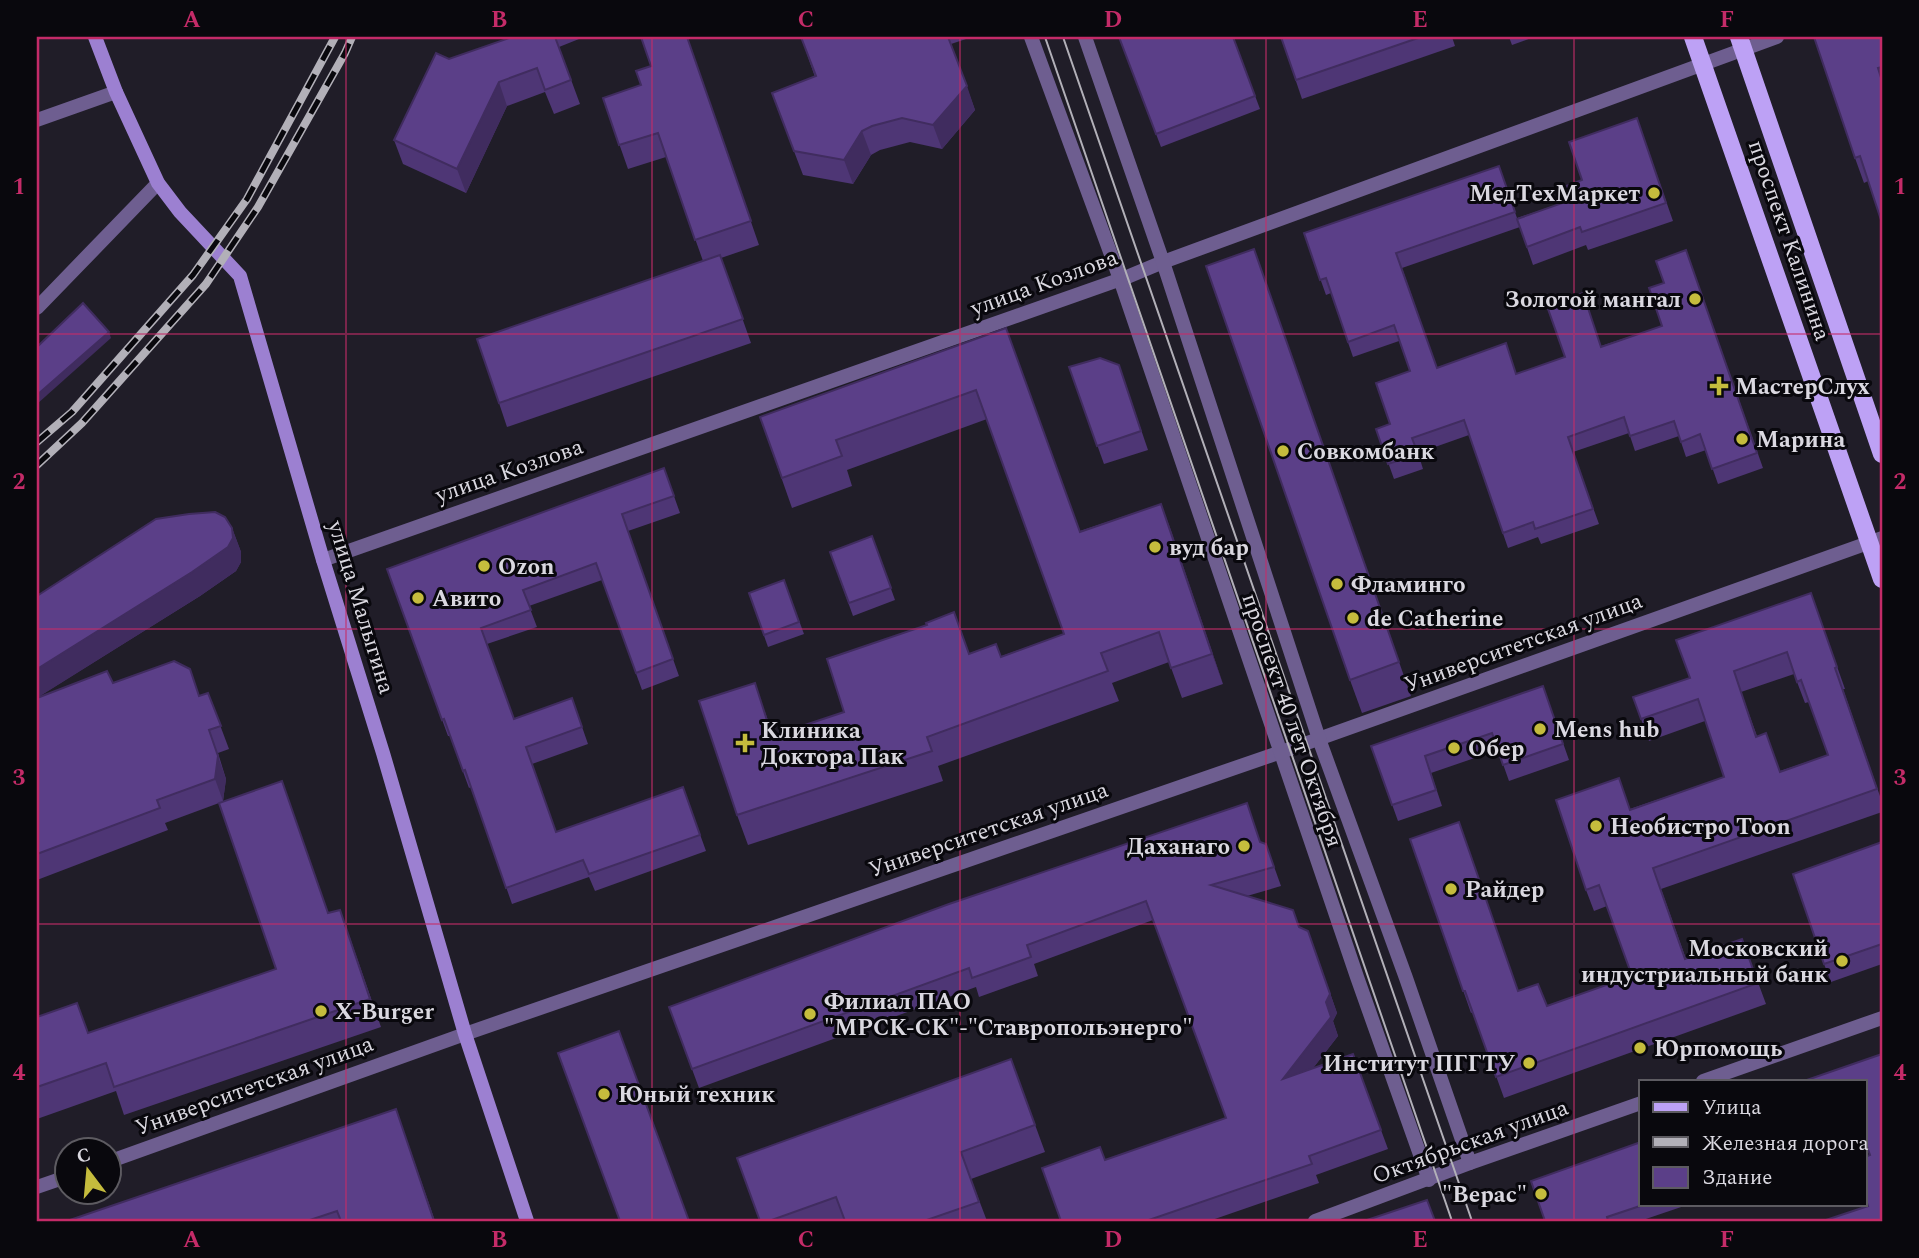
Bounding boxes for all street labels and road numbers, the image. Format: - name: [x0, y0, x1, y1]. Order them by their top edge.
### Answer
- street label: проспект Калинина: [1738, 135, 1839, 346]
- street label: улица Козлова: [965, 241, 1123, 327]
- street label: улица Козлова: [430, 430, 588, 513]
- street label: улица Малыгина: [317, 516, 404, 698]
- street label: Университетская улица: [1399, 584, 1648, 703]
- street label: проспект 40 лет Октября: [1232, 589, 1352, 852]
- street label: Университетская улица: [864, 773, 1113, 888]
- street label: Университетская улица: [130, 1027, 379, 1146]
- street label: Октябрьская улица: [1367, 1091, 1574, 1194]

